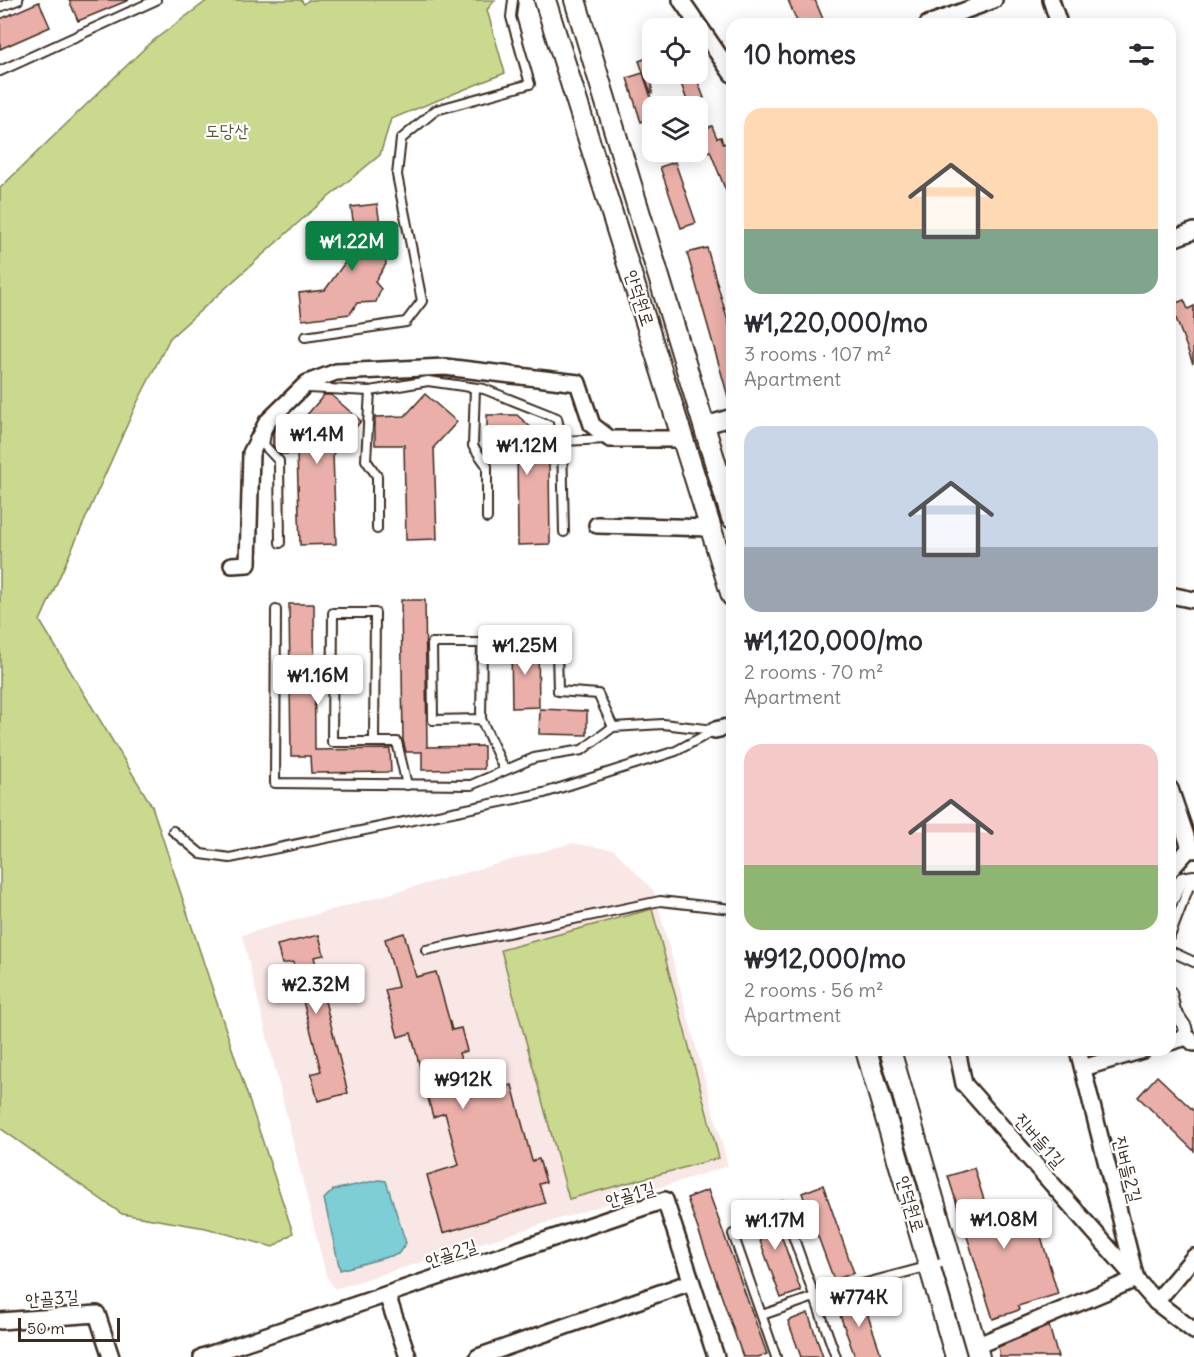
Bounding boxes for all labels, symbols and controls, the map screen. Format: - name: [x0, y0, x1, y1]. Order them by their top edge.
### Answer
- map controls: [642, 18, 708, 162]
- button: locate: [642, 18, 708, 84]
- text: 10 homes: [744, 38, 856, 71]
- icon: filters: [1125, 38, 1158, 71]
- button: layers: [642, 96, 708, 162]
- park label: 도당산: [205, 119, 249, 142]
- icon: home: [897, 147, 1005, 255]
- pin: ₩1.22M: [303, 221, 401, 272]
- text: ₩1.22M: [319, 228, 385, 253]
- street label: 안덕원로: [620, 267, 660, 329]
- text: ₩1,220,000/mo: [744, 306, 928, 339]
- text: 3 rooms · 107 m²: [744, 341, 892, 366]
- text: Apartment: [744, 366, 841, 391]
- pin: ₩1.4M: [275, 414, 359, 465]
- text: ₩1.4M: [290, 421, 344, 446]
- pin: ₩1.12M: [478, 425, 576, 476]
- text: ₩1.12M: [496, 432, 558, 457]
- icon: home: [897, 465, 1005, 573]
- text: ₩1,120,000/mo: [744, 624, 923, 657]
- pin: ₩1.25M: [476, 625, 574, 676]
- text: ₩1.25M: [492, 632, 558, 657]
- pin: ₩1.16M: [269, 655, 367, 706]
- text: 2 rooms · 70 m²: [744, 659, 884, 684]
- text: ₩1.16M: [287, 662, 349, 687]
- text: Apartment: [744, 684, 841, 709]
- icon: home: [897, 783, 1005, 891]
- text: ₩912,000/mo: [744, 942, 906, 975]
- pin: ₩2.32M: [267, 964, 365, 1015]
- text: ₩2.32M: [282, 971, 350, 996]
- text: 2 rooms · 56 m²: [744, 977, 884, 1002]
- text: Apartment: [744, 1002, 841, 1027]
- pin: ₩912K: [421, 1059, 505, 1110]
- text: ₩912K: [434, 1066, 492, 1091]
- street label: 진버들1길: [1010, 1108, 1070, 1172]
- street label: 진버들2길: [1109, 1133, 1147, 1205]
- street label: 안덕원로: [892, 1173, 930, 1235]
- street label: 안골1길: [603, 1176, 658, 1212]
- pin: ₩1.08M: [955, 1199, 1053, 1250]
- pin: ₩1.17M: [726, 1200, 824, 1251]
- text: ₩1.08M: [970, 1206, 1038, 1231]
- text: ₩1.17M: [745, 1207, 805, 1232]
- street label: 안골2길: [422, 1233, 480, 1273]
- pin: ₩774K: [817, 1277, 901, 1328]
- text: ₩774K: [830, 1284, 888, 1309]
- street label: 안골3길: [24, 1285, 80, 1311]
- scale bar: [18, 1315, 120, 1342]
- text: 50 m: [27, 1318, 65, 1338]

